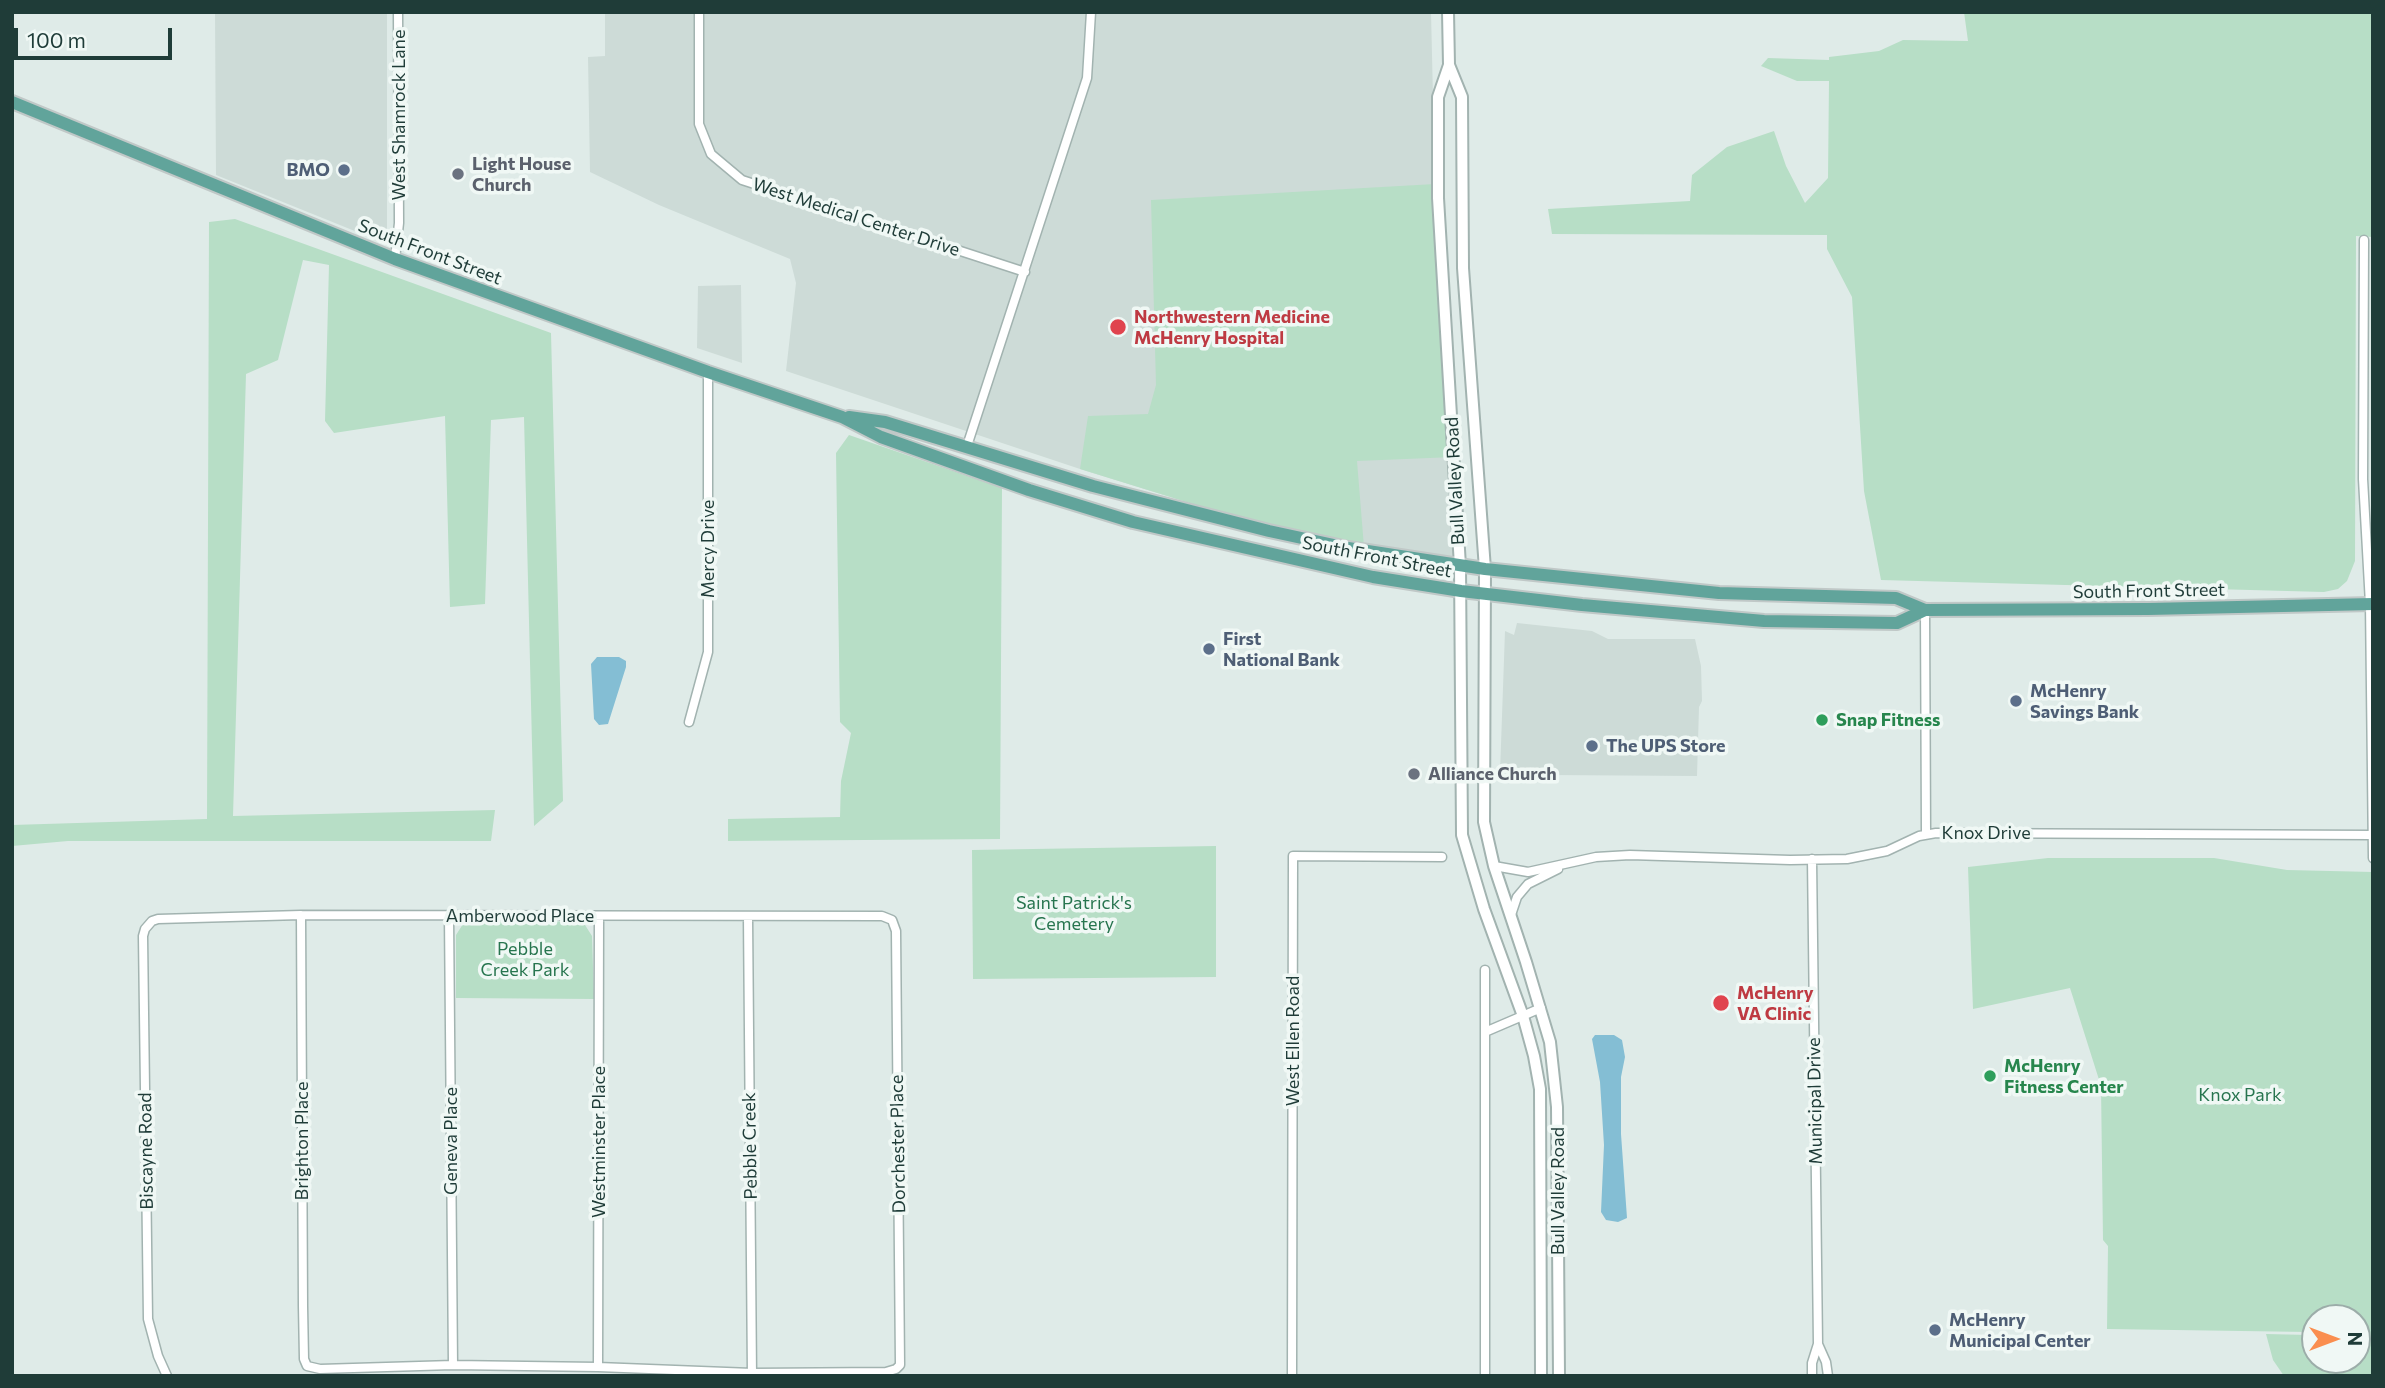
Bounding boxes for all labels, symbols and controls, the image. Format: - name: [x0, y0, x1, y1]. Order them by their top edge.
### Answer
- scale bar: [18, 14, 175, 58]
- text: 100 m: [27, 27, 86, 52]
- street label: West Shamrock Lane: [388, 30, 410, 200]
- place label: Light House Church: [472, 153, 571, 196]
- place label: BMO: [286, 159, 330, 181]
- marker: BMO: [336, 162, 352, 178]
- marker: Light House Church: [450, 166, 466, 182]
- street label: West Medical Center Drive: [750, 173, 962, 261]
- street label: South Front Street: [355, 215, 505, 289]
- place label: Northwestern Medicine McHenry Hospital: [1134, 306, 1330, 348]
- marker: Northwestern Medicine McHenry Hospital: [1108, 317, 1128, 337]
- street label: Bull Valley Road: [1441, 416, 1469, 546]
- street label: Mercy Drive: [697, 500, 719, 598]
- street label: South Front Street: [1300, 532, 1454, 582]
- street label: South Front Street: [2073, 579, 2225, 603]
- place label: First National Bank: [1223, 628, 1340, 670]
- marker: First National Bank: [1201, 641, 1217, 657]
- place label: McHenry Savings Bank: [2030, 680, 2139, 722]
- marker: McHenry Savings Bank: [2008, 693, 2024, 709]
- place label: Snap Fitness: [1836, 709, 1940, 731]
- marker: Snap Fitness: [1814, 712, 1830, 728]
- place label: The UPS Store: [1606, 735, 1726, 757]
- marker: The UPS Store: [1584, 738, 1600, 754]
- place label: Alliance Church: [1428, 763, 1557, 785]
- marker: Alliance Church: [1406, 766, 1422, 782]
- street label: Knox Drive: [1941, 822, 2031, 844]
- park label: Saint Patrick's Cemetery: [1016, 892, 1132, 934]
- street label: Amberwood Place: [446, 905, 594, 927]
- park label: Pebble Creek Park: [480, 938, 570, 981]
- street label: West Ellen Road: [1282, 976, 1304, 1106]
- place label: McHenry VA Clinic: [1737, 982, 1814, 1024]
- marker: McHenry VA Clinic: [1711, 993, 1731, 1013]
- street label: Municipal Drive: [1803, 1037, 1827, 1165]
- place label: McHenry Fitness Center: [2004, 1055, 2124, 1098]
- street label: Westminster Place: [588, 1066, 610, 1218]
- marker: McHenry Fitness Center: [1982, 1068, 1998, 1084]
- street label: Dorchester Place: [886, 1074, 910, 1214]
- street label: Brighton Place: [291, 1082, 313, 1200]
- park label: Knox Park: [2198, 1084, 2282, 1106]
- street label: Geneva Place: [440, 1087, 462, 1195]
- street label: Biscayne Road: [134, 1092, 158, 1210]
- street label: Pebble Creek: [738, 1092, 762, 1200]
- street label: Bull Valley Road: [1547, 1127, 1569, 1255]
- north arrow: [2301, 1304, 2371, 1374]
- place label: McHenry Municipal Center: [1949, 1309, 2091, 1352]
- marker: McHenry Municipal Center: [1927, 1322, 1943, 1338]
- text: N: [2344, 1332, 2367, 1346]

